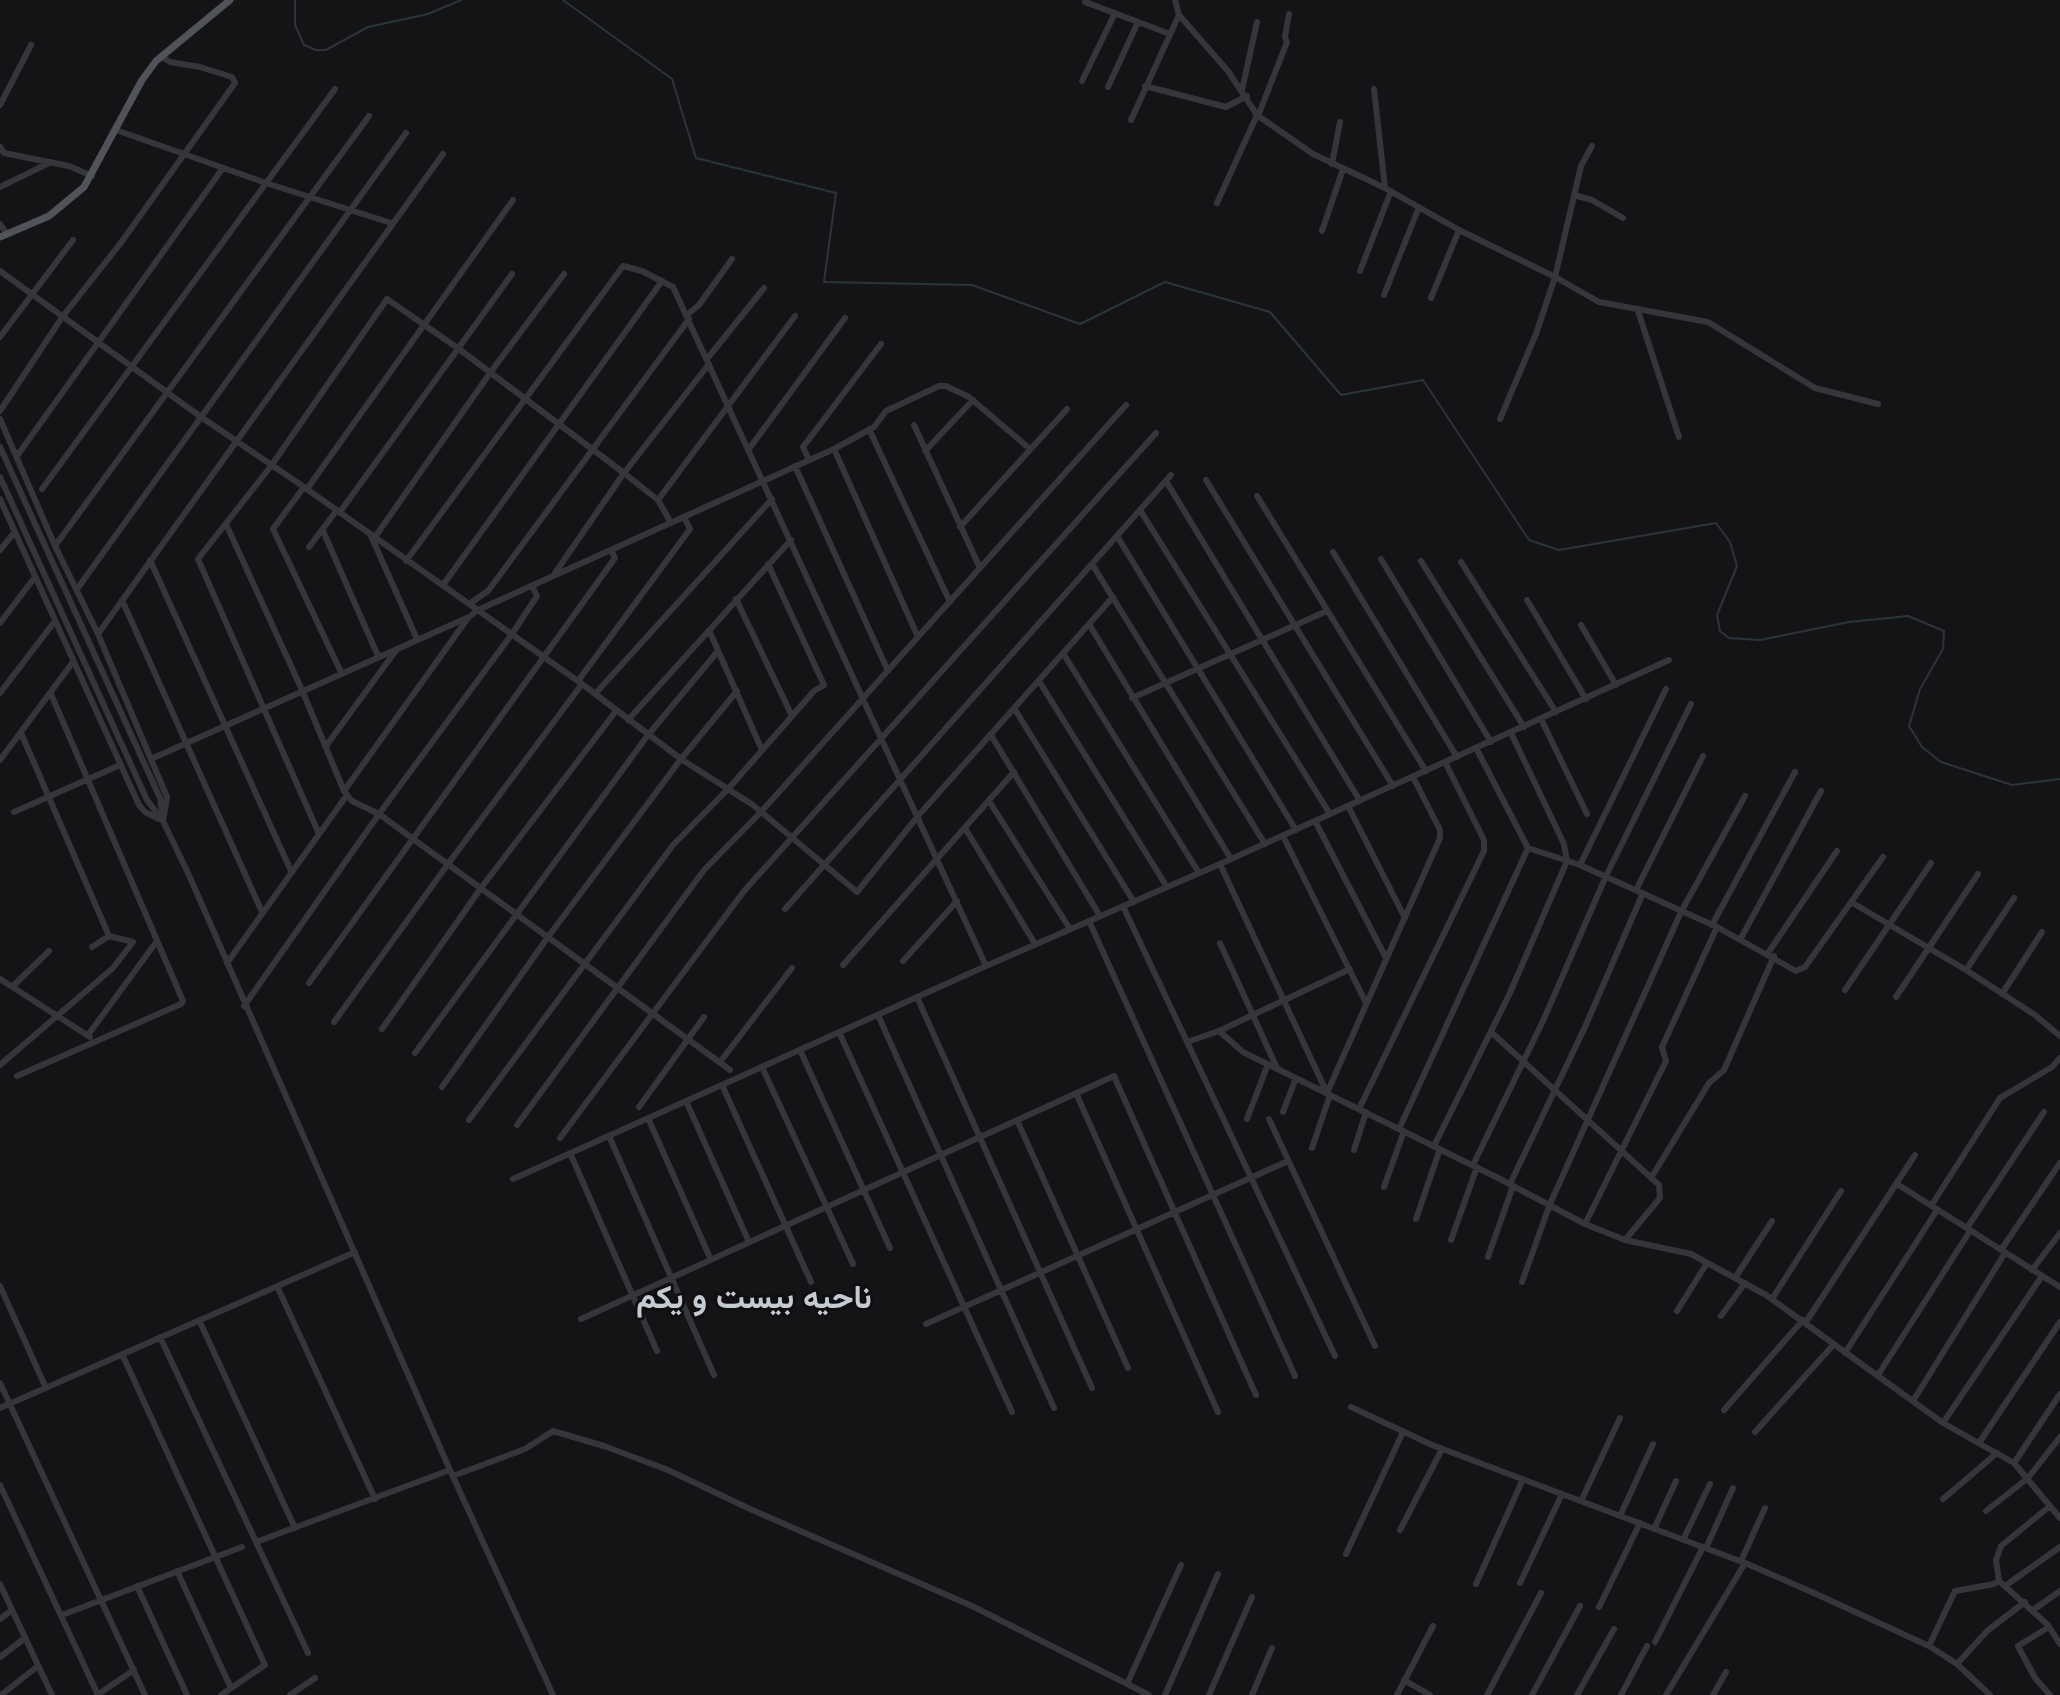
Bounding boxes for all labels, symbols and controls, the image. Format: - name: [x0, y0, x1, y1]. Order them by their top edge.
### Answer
- district label: ناحیه بیست و یکم: [636, 1279, 872, 1317]

